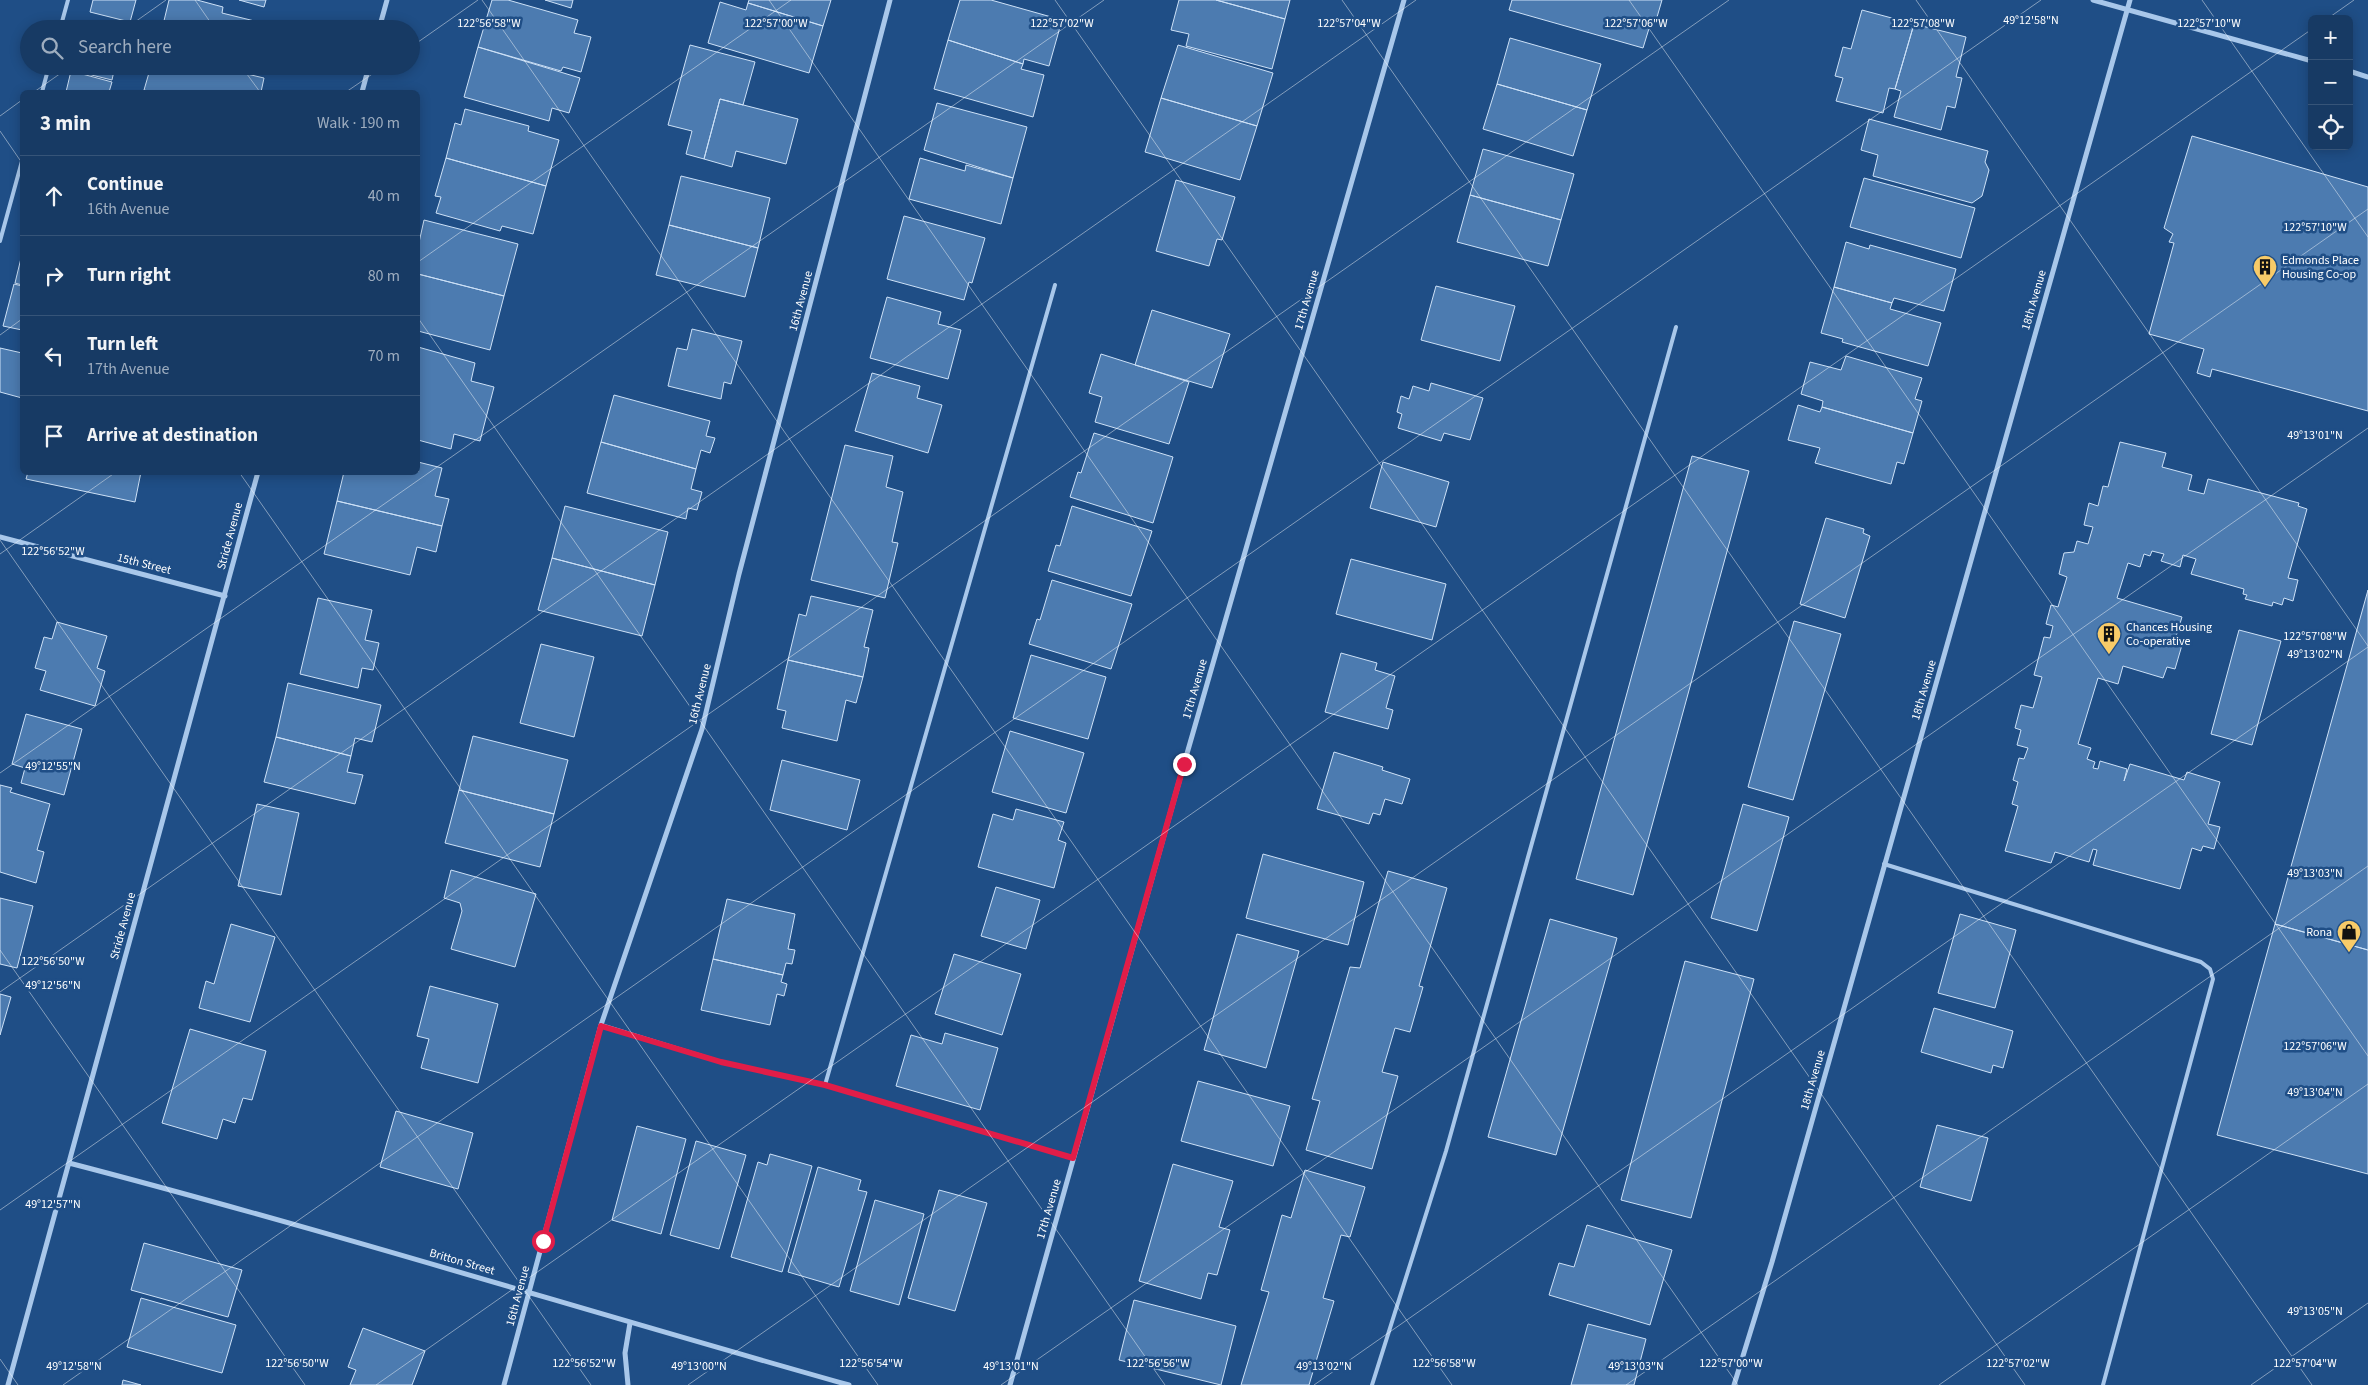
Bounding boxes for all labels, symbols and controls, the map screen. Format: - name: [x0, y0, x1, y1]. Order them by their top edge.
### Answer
- text: 49°12'58"N: [2003, 12, 2059, 29]
- text: 122°56'58"W: [457, 15, 521, 32]
- text: 122°57'00"W: [744, 15, 808, 32]
- text: 122°57'02"W: [1030, 15, 1094, 32]
- text: 122°57'04"W: [1317, 15, 1381, 32]
- text: 122°57'06"W: [1604, 15, 1668, 32]
- text: 122°57'08"W: [1891, 15, 1955, 32]
- text: 122°57'10"W: [2177, 15, 2241, 32]
- map controls: [2308, 15, 2353, 150]
- button: +: [2308, 15, 2353, 60]
- search box: [20, 20, 420, 75]
- icon: search: [38, 34, 66, 62]
- text: Search here: [78, 34, 172, 61]
- button: −: [2308, 60, 2353, 105]
- button: locate: [2308, 105, 2353, 150]
- text: 3 min: [40, 108, 91, 138]
- text: Walk · 190 m: [317, 112, 400, 134]
- text: Continue: [87, 171, 164, 198]
- icon: ahead: [40, 182, 68, 210]
- text: 40 m: [368, 185, 400, 207]
- text: 16th Avenue: [87, 198, 170, 220]
- text: 122°57'10"W: [2283, 219, 2347, 236]
- place label: Edmonds Place Housing Co-op: [2282, 252, 2359, 283]
- building icon: Edmonds Place Housing Co-op: [2252, 254, 2278, 288]
- icon: right: [40, 262, 68, 290]
- text: Turn right: [87, 262, 171, 289]
- text: 80 m: [368, 265, 400, 287]
- street label: 17th Avenue: [1290, 268, 1324, 332]
- street label: 18th Avenue: [2017, 268, 2051, 332]
- street label: 16th Avenue: [785, 269, 817, 333]
- text: Turn left: [87, 331, 158, 358]
- icon: left: [40, 342, 68, 370]
- text: 70 m: [368, 345, 400, 367]
- text: 17th Avenue: [87, 358, 170, 380]
- icon: arrive: [40, 422, 68, 450]
- text: Arrive at destination: [87, 422, 258, 449]
- text: 49°13'01"N: [2287, 427, 2343, 444]
- street label: Stride Avenue: [213, 500, 247, 572]
- text: 122°56'52"W: [21, 543, 85, 560]
- street label: 15th Street: [115, 549, 173, 579]
- place label: Chances Housing Co-operative: [2126, 619, 2212, 650]
- building icon: Chances Housing Co-operative: [2096, 621, 2122, 655]
- text: 122°57'08"W: [2283, 628, 2347, 645]
- text: 49°13'02"N: [2287, 646, 2343, 663]
- street label: 17th Avenue: [1178, 657, 1212, 721]
- street label: 18th Avenue: [1907, 658, 1941, 722]
- street label: 16th Avenue: [684, 662, 716, 726]
- route end: [1173, 753, 1196, 776]
- text: 49°12'55"N: [25, 758, 81, 775]
- text: 49°13'03"N: [2287, 865, 2343, 882]
- street label: Stride Avenue: [106, 890, 140, 962]
- shop icon: Rona: [2336, 919, 2362, 953]
- place label: Rona: [2306, 924, 2332, 941]
- text: 122°56'50"W: [21, 953, 85, 970]
- text: 49°12'56"N: [25, 977, 81, 994]
- text: 122°57'06"W: [2283, 1038, 2347, 1055]
- street label: 18th Avenue: [1796, 1048, 1830, 1112]
- text: 49°13'04"N: [2287, 1084, 2343, 1101]
- street label: 17th Avenue: [1032, 1177, 1066, 1241]
- text: 49°12'57"N: [25, 1196, 81, 1213]
- route start: [532, 1230, 555, 1253]
- street label: Britton Street: [427, 1245, 497, 1279]
- street label: 16th Avenue: [502, 1264, 534, 1328]
- text: 49°13'05"N: [2287, 1303, 2343, 1320]
- text: 122°56'50"W: [265, 1355, 329, 1372]
- text: 122°56'52"W: [552, 1355, 616, 1372]
- text: 122°56'54"W: [839, 1355, 903, 1372]
- text: 122°56'56"W: [1126, 1355, 1190, 1372]
- text: 122°56'58"W: [1412, 1355, 1476, 1372]
- text: 122°57'00"W: [1699, 1355, 1763, 1372]
- text: 122°57'02"W: [1986, 1355, 2050, 1372]
- text: 122°57'04"W: [2273, 1355, 2337, 1372]
- text: 49°12'58"N: [46, 1358, 102, 1375]
- text: 49°13'00"N: [671, 1358, 727, 1375]
- text: 49°13'01"N: [983, 1358, 1039, 1375]
- text: 49°13'02"N: [1296, 1358, 1352, 1375]
- text: 49°13'03"N: [1608, 1358, 1664, 1375]

